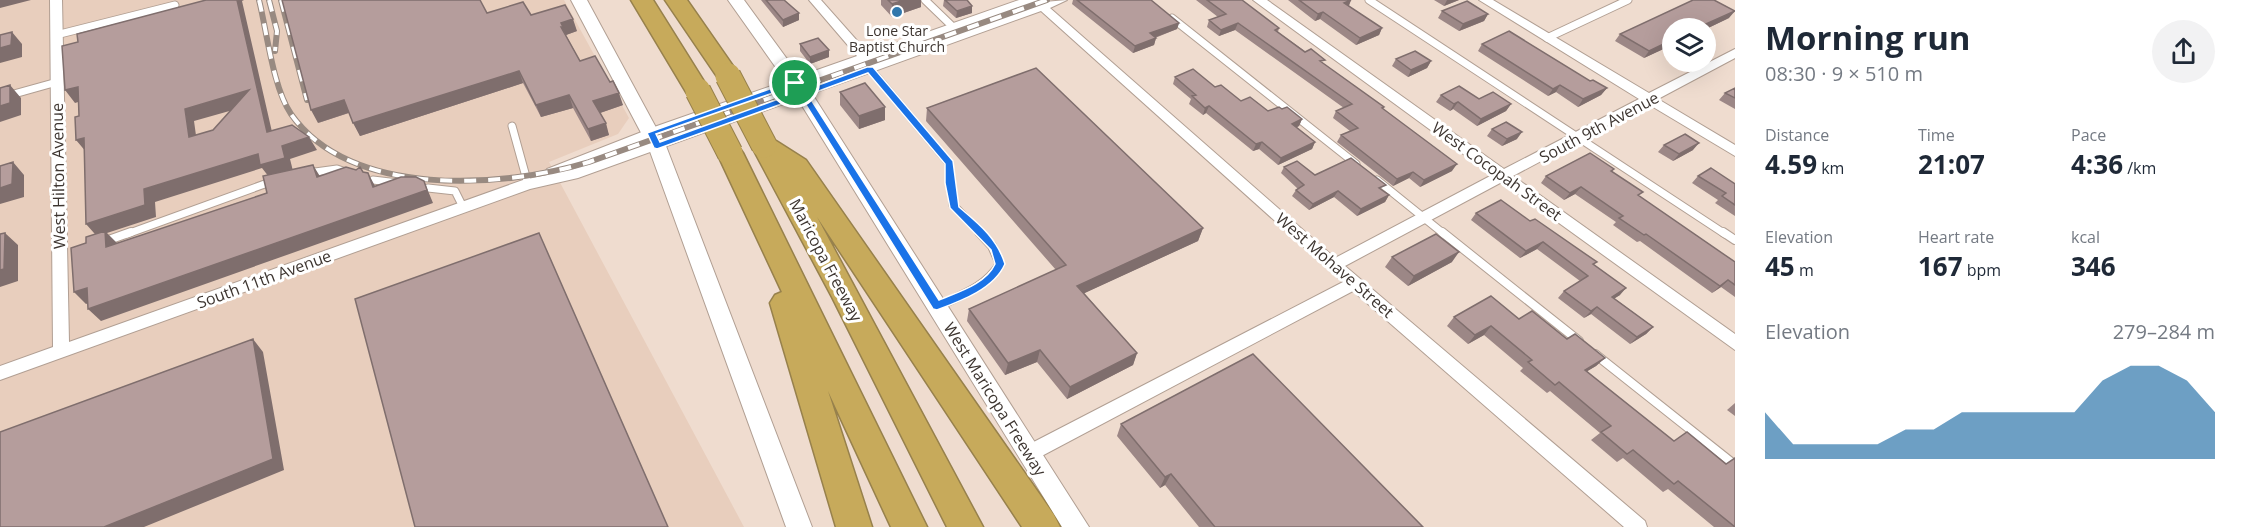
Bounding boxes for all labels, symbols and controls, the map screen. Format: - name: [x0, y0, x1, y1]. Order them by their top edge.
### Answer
- marker: Lone Star Baptist Church: [890, 5, 904, 19]
- text: Morning run: [1765, 15, 1971, 60]
- map controls: [1662, 18, 1716, 72]
- button: layers: [1662, 18, 1716, 72]
- button: share: [2152, 20, 2215, 83]
- place label: Lone Star Baptist Church: [849, 21, 945, 56]
- pin: [769, 57, 820, 108]
- text: 08:30 · 9 × 510 m: [1765, 60, 1923, 87]
- icon: arrive: [778, 66, 811, 99]
- street label: South 9th Avenue: [1535, 86, 1663, 168]
- street label: West Hilton Avenue: [46, 103, 70, 249]
- street label: West Cocopah Street: [1428, 116, 1567, 226]
- text: Distance: [1765, 124, 1829, 146]
- text: Time: [1918, 124, 1955, 146]
- text: Pace: [2071, 124, 2106, 146]
- text: 4.59: [1765, 146, 1817, 182]
- text: 21:07: [1918, 146, 1985, 182]
- text: 4:36: [2071, 146, 2123, 182]
- text: km: [1817, 157, 1844, 179]
- text: /km: [2123, 157, 2156, 179]
- street label: Maricopa Freeway: [784, 195, 868, 326]
- street label: West Mohave Street: [1271, 208, 1399, 323]
- text: Elevation: [1765, 226, 1833, 248]
- text: Heart rate: [1918, 226, 1994, 248]
- text: kcal: [2071, 226, 2100, 248]
- street label: South 11th Avenue: [194, 244, 334, 314]
- text: 45: [1765, 248, 1795, 284]
- text: 167: [1918, 248, 1963, 284]
- text: 346: [2071, 248, 2116, 284]
- text: m: [1795, 259, 1814, 281]
- text: bpm: [1963, 259, 2001, 281]
- street label: West Maricopa Freeway: [939, 318, 1052, 481]
- text: Elevation: [1765, 318, 1850, 345]
- text: 279–284 m: [2113, 318, 2215, 345]

